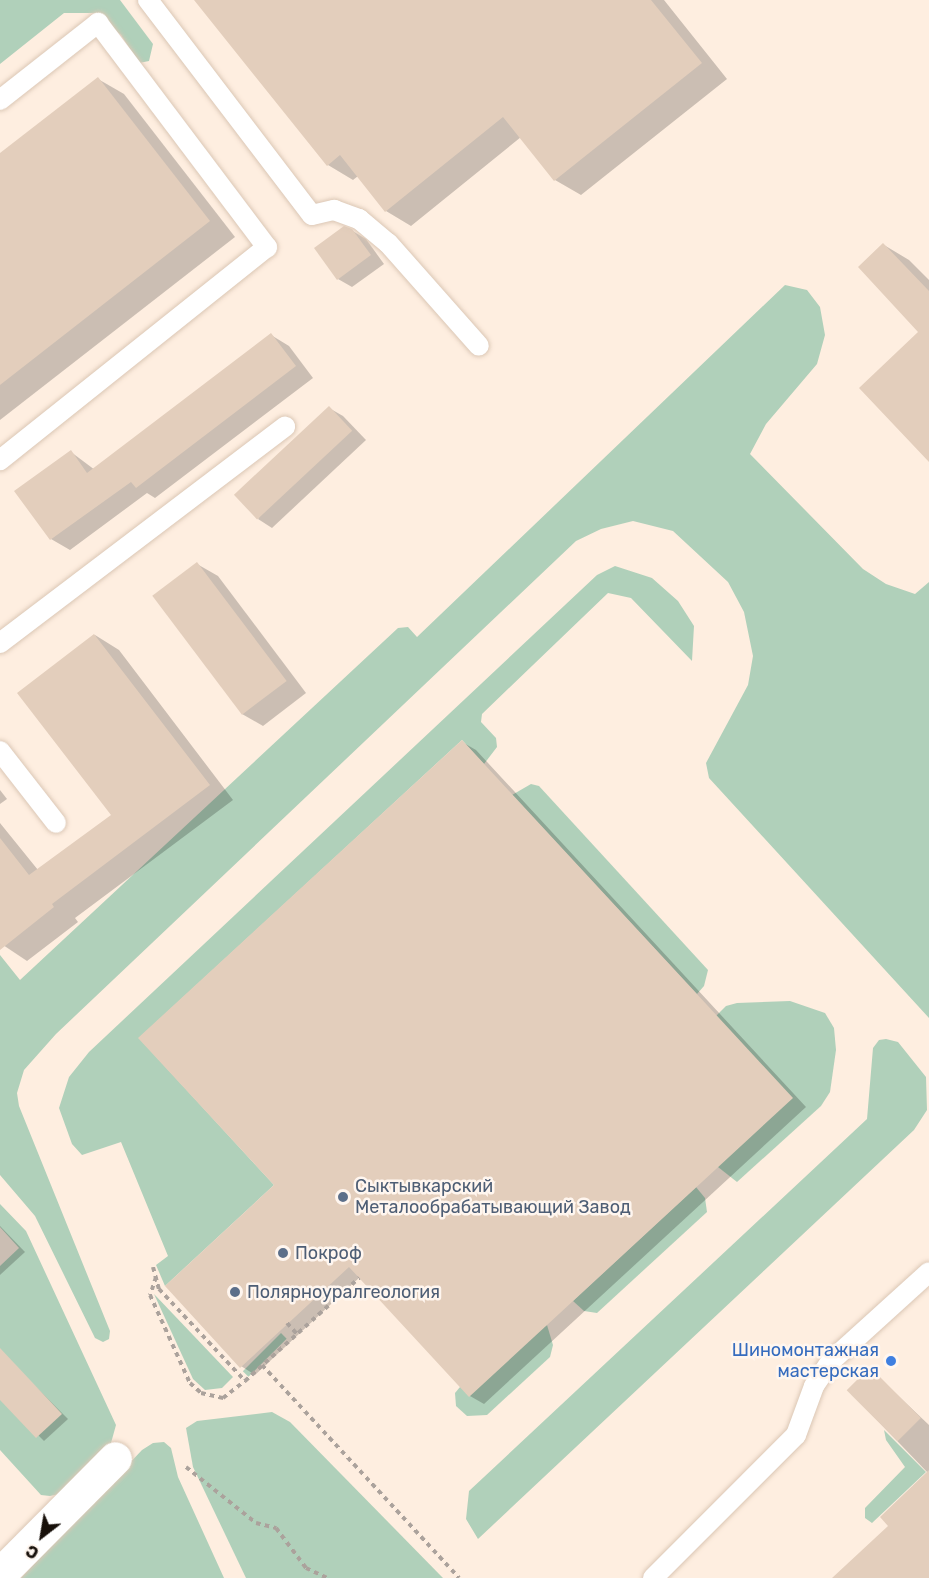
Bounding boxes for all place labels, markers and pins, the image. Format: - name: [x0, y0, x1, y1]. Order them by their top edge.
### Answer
- place label: Сыктывкарский Металообрабатывающий Завод: [355, 1176, 631, 1218]
- marker: Сыктывкарский Металообрабатывающий Завод: [336, 1190, 350, 1204]
- place label: Покроф: [295, 1242, 362, 1264]
- marker: Покроф: [276, 1246, 290, 1260]
- place label: Полярноуралгеология: [247, 1281, 440, 1303]
- marker: Полярноуралгеология: [228, 1285, 242, 1299]
- place label: Шиномонтажная мастерская: [732, 1340, 879, 1382]
- marker: Шиномонтажная мастерская: [884, 1354, 898, 1368]

